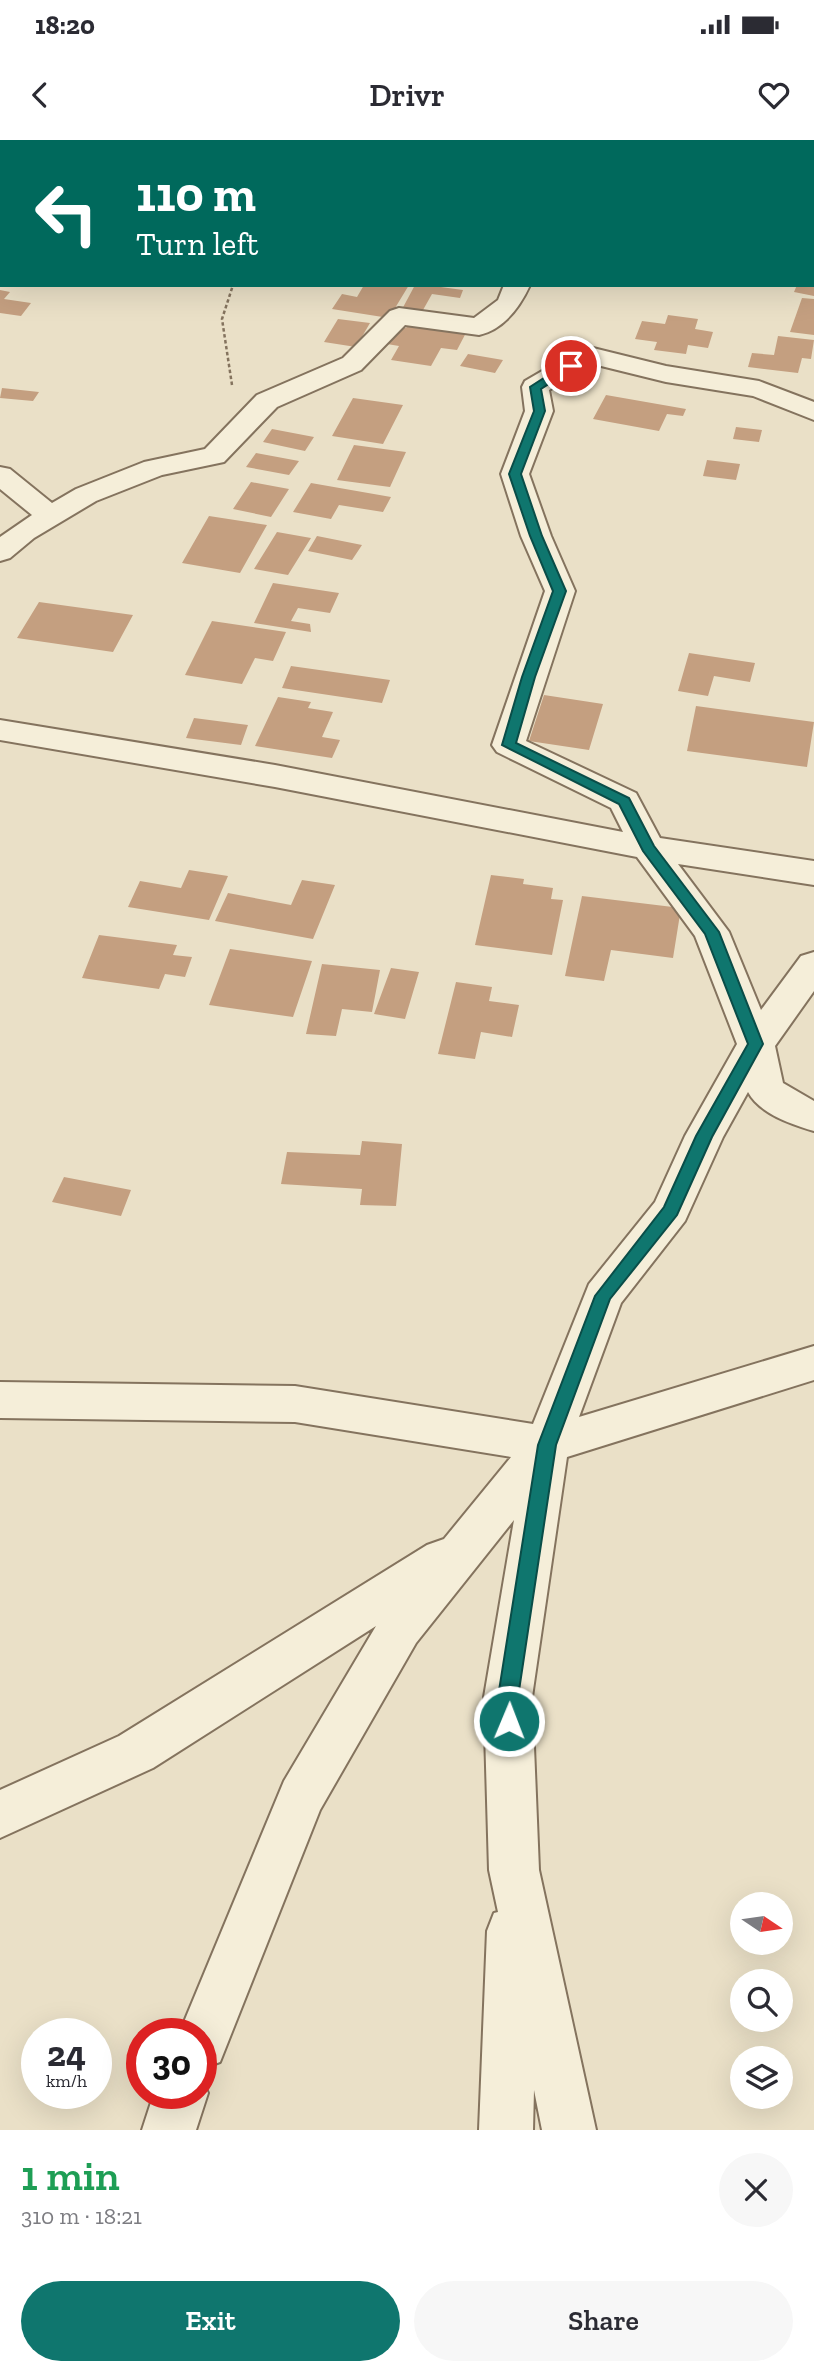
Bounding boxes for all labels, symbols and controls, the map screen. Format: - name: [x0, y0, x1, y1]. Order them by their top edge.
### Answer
- text: 18:20: [35, 9, 95, 41]
- icon: back: [21, 76, 59, 114]
- text: Drivr: [369, 76, 445, 114]
- icon: heart: [755, 76, 793, 114]
- text: 110 m: [136, 165, 256, 224]
- icon: left: [21, 168, 112, 259]
- text: Turn left: [136, 225, 258, 263]
- pin: [541, 336, 601, 396]
- icon: arrive: [552, 347, 590, 385]
- position arrow: [472, 1684, 546, 1758]
- north arrow: [730, 1892, 793, 1955]
- map controls: [730, 1892, 793, 2109]
- button: search: [730, 1969, 793, 2032]
- speed limit sign: 30: [126, 2018, 217, 2109]
- text: 24: [47, 2033, 86, 2075]
- button: layers: [730, 2046, 793, 2109]
- text: km/h: [46, 2070, 87, 2092]
- text: 1 min: [21, 2150, 120, 2201]
- button: close: [719, 2153, 793, 2227]
- text: 310 m · 18:21: [21, 2202, 142, 2230]
- button: Exit: [21, 2281, 400, 2361]
- button: Share: [414, 2281, 793, 2361]

